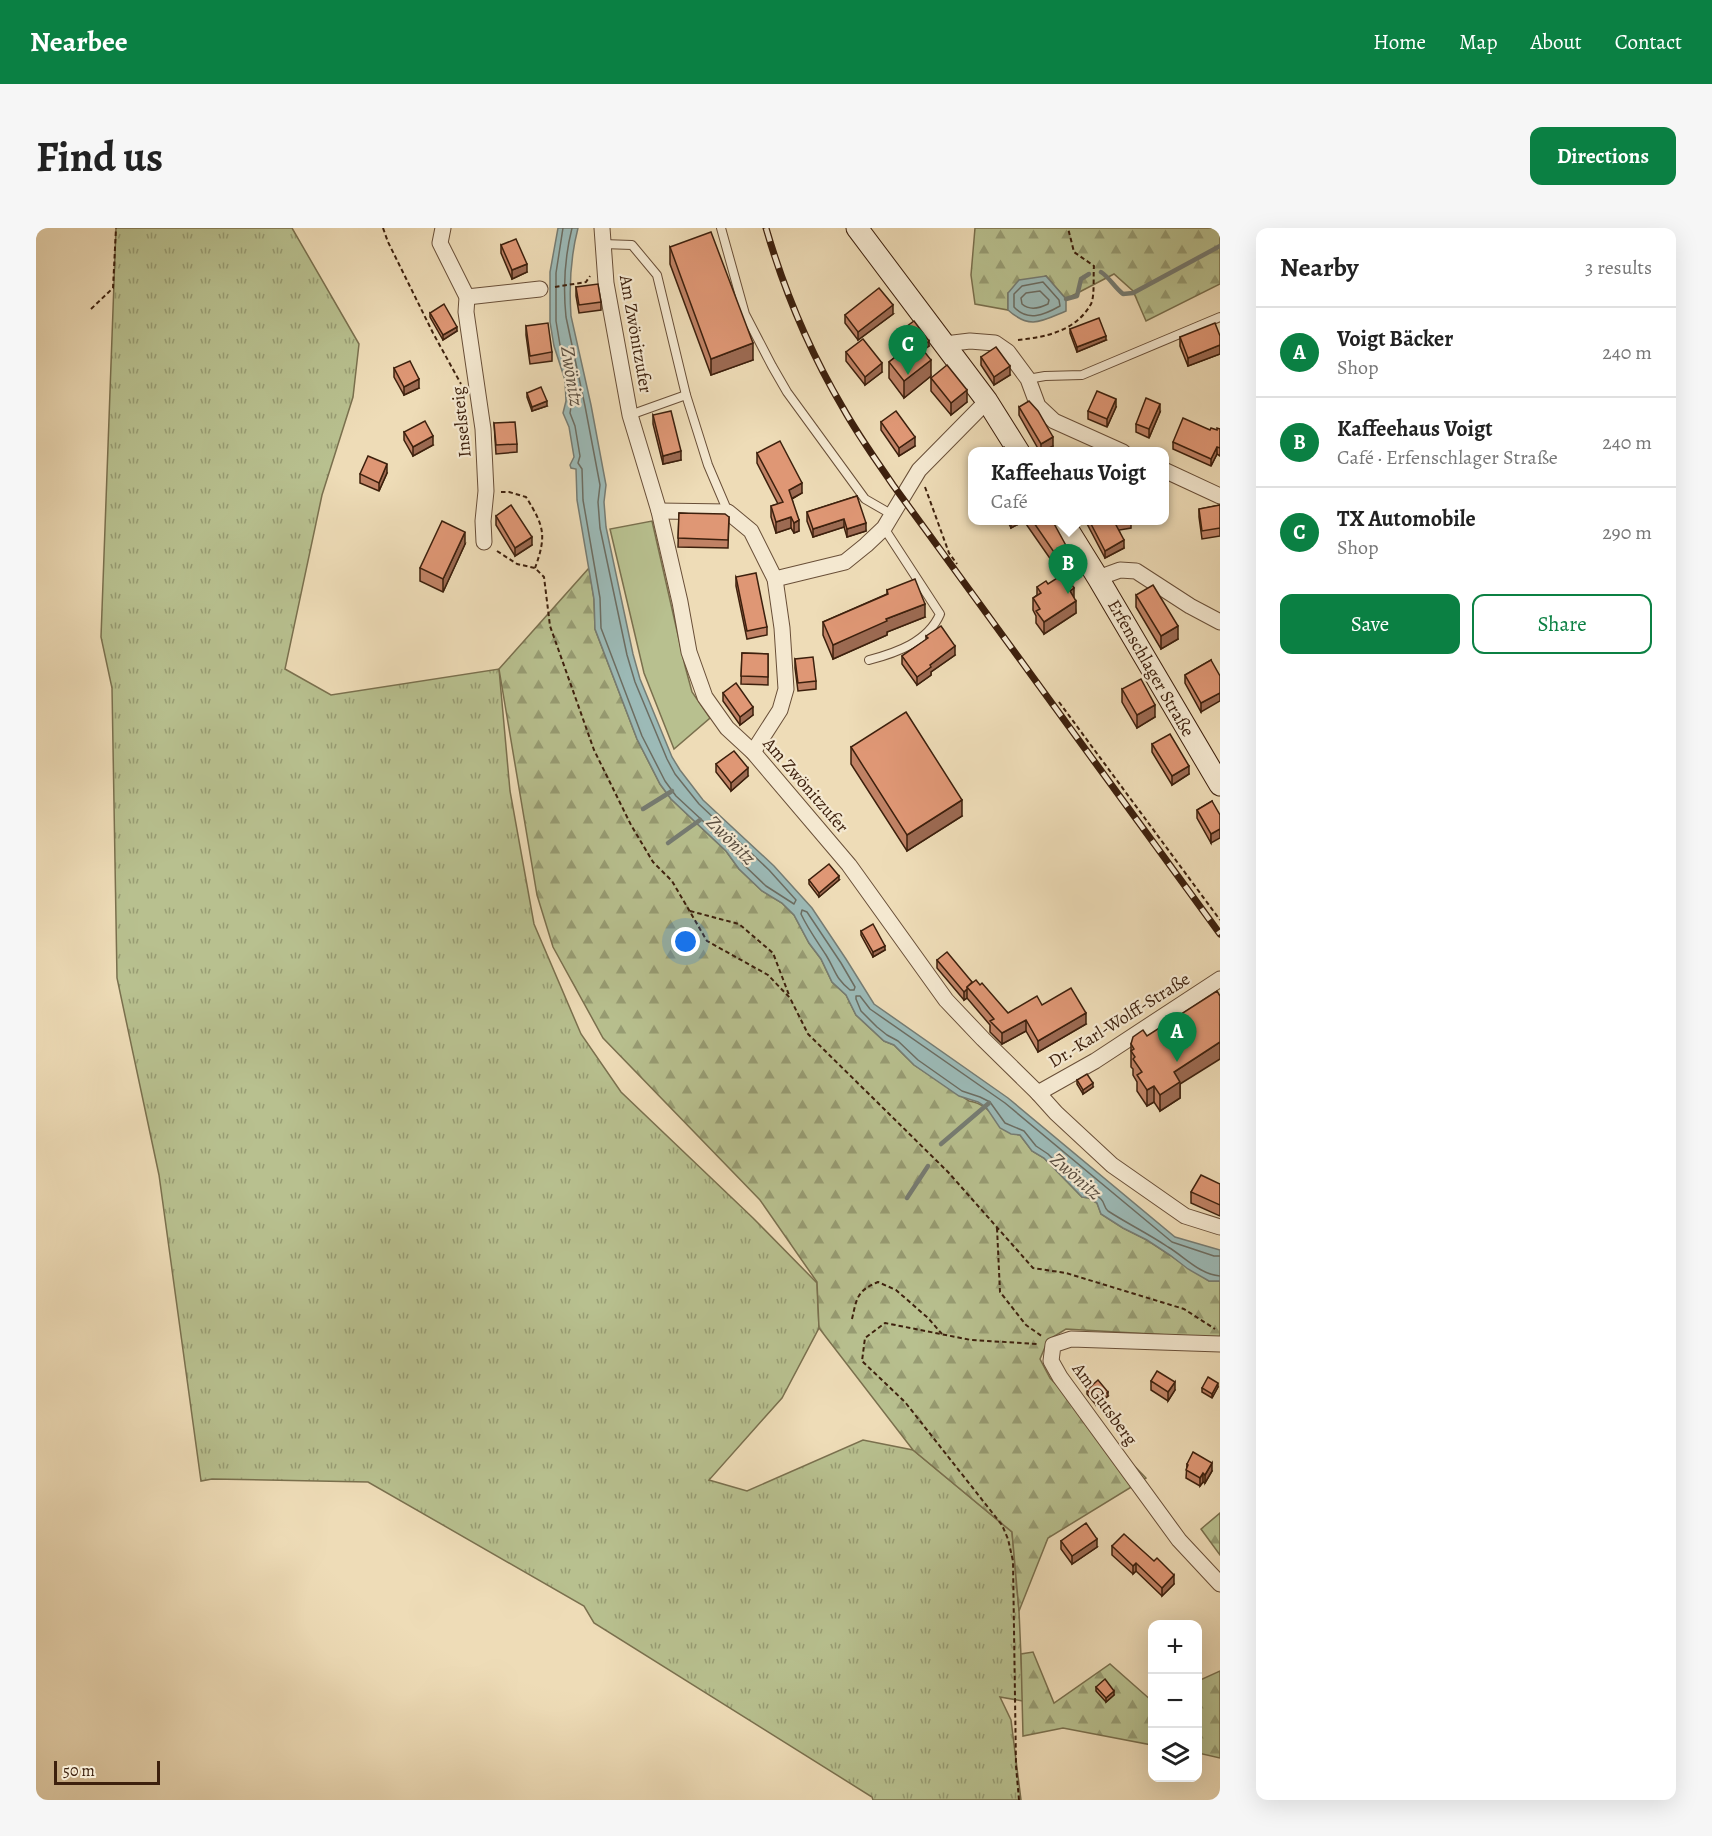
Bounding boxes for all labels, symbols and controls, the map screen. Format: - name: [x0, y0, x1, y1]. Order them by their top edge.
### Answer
- text: Nearbee: [30, 23, 128, 61]
- text: Home: [1373, 28, 1426, 56]
- text: Map: [1459, 28, 1497, 56]
- text: About: [1530, 28, 1582, 56]
- text: Contact: [1615, 28, 1682, 56]
- button: Directions: [1530, 127, 1676, 185]
- text: Find us: [36, 128, 163, 185]
- text: Nearby: [1280, 250, 1359, 285]
- text: 3 results: [1585, 254, 1652, 281]
- street label: Am Zwönitzufer: [614, 272, 658, 395]
- text: Voigt Bäcker: [1337, 324, 1453, 354]
- pin: C: [888, 326, 928, 375]
- text: A: [1293, 339, 1306, 366]
- text: 240 m: [1602, 339, 1652, 366]
- water label: Zwönitz: [554, 344, 590, 408]
- text: Shop: [1337, 354, 1379, 381]
- street label: Inselsteig: [445, 385, 477, 459]
- text: Kaffeehaus Voigt: [1337, 414, 1492, 444]
- text: B: [1293, 429, 1306, 456]
- text: 240 m: [1602, 429, 1652, 456]
- text: Café · Erfenschlager Straße: [1337, 444, 1558, 471]
- popup: [968, 447, 1169, 525]
- text: Kaffeehaus Voigt: [991, 458, 1146, 488]
- text: Café: [991, 488, 1028, 515]
- text: TX Automobile: [1337, 504, 1476, 534]
- text: C: [1293, 519, 1306, 546]
- text: 290 m: [1602, 519, 1652, 546]
- text: Shop: [1337, 534, 1379, 561]
- pin: B: [1048, 544, 1088, 594]
- button: Save: [1280, 594, 1460, 654]
- button: Share: [1472, 594, 1652, 654]
- street label: Erfenschlager Straße: [1102, 595, 1200, 741]
- street label: Am Zwönitzufer: [757, 731, 854, 838]
- water label: Zwönitz: [700, 809, 762, 871]
- your location: [671, 927, 700, 956]
- street label: Dr.-Karl-Wolff-Straße: [1044, 967, 1194, 1073]
- pin: A: [1158, 1012, 1196, 1062]
- water label: Zwönitz: [1044, 1146, 1108, 1206]
- street label: Am Gutsberg: [1066, 1357, 1143, 1450]
- map controls: [1148, 1620, 1202, 1782]
- button: +: [1148, 1620, 1202, 1674]
- button: −: [1148, 1674, 1202, 1728]
- button: layers: [1148, 1728, 1202, 1782]
- scale bar: [54, 1758, 160, 1786]
- text: 50 m: [63, 1760, 95, 1782]

